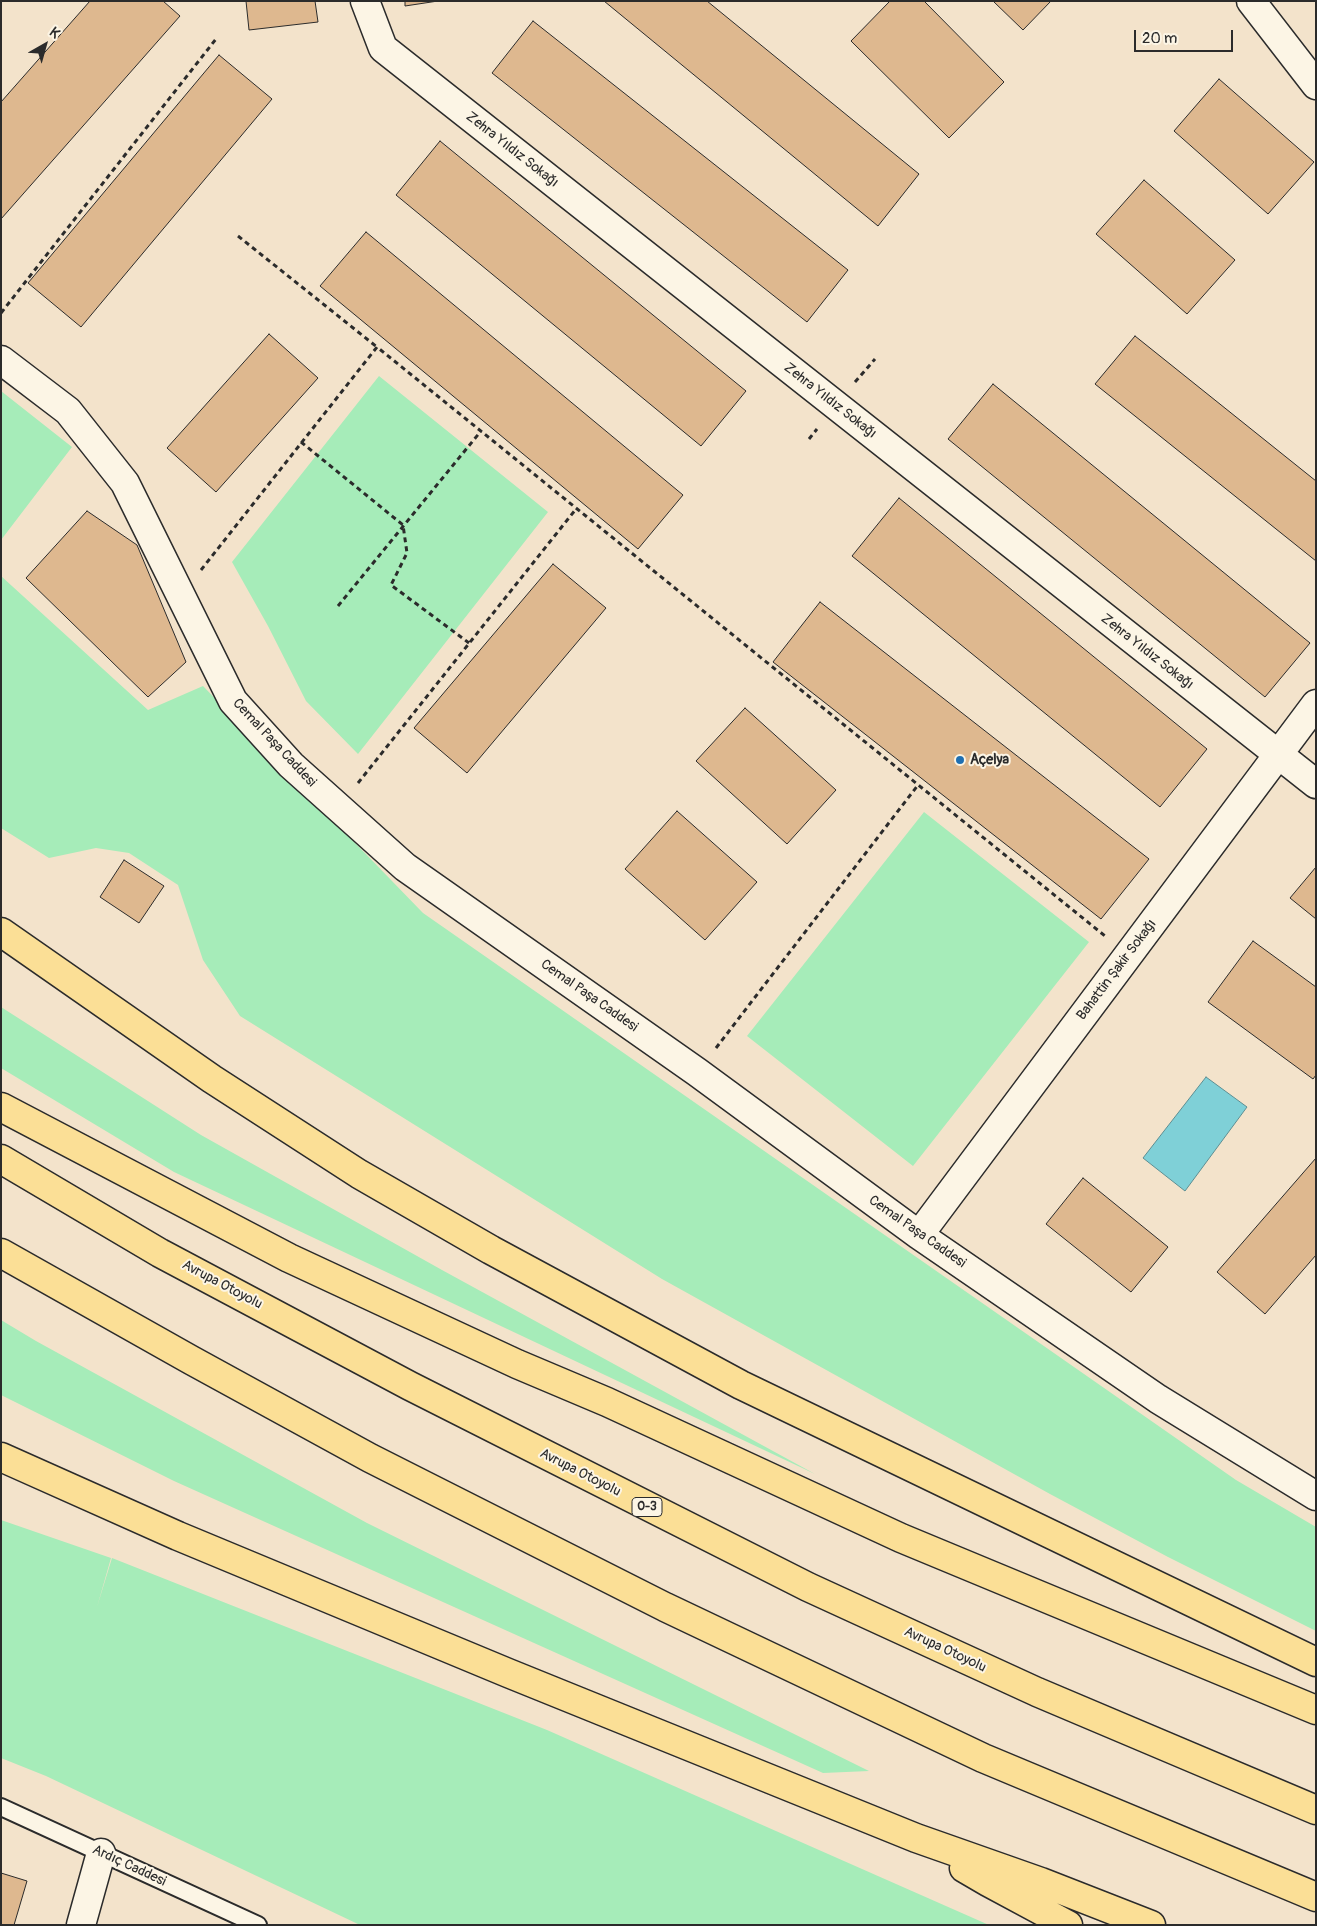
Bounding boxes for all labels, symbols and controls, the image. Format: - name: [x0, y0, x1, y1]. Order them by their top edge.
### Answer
- north arrow: [20, 20, 70, 70]
- scale bar: [1137, 20, 1236, 52]
- text: K: [46, 23, 63, 42]
- text: 20 m: [1142, 29, 1177, 48]
- street label: Zehra Yıldız Sokağı: [462, 109, 562, 191]
- street label: Zehra Yıldız Sokağı: [780, 360, 880, 442]
- street label: Zehra Yıldız Sokağı: [1097, 611, 1197, 693]
- street label: Cemal Paşa Caddesi: [229, 695, 319, 791]
- place label: Açelya: [970, 752, 1009, 768]
- marker: Açelya: [954, 754, 966, 766]
- street label: Bahattin Şakir Sokağı: [1074, 916, 1160, 1024]
- street label: Cemal Paşa Caddesi: [537, 956, 641, 1036]
- street label: Cemal Paşa Caddesi: [865, 1192, 969, 1272]
- street label: Avrupa Otoyolu: [179, 1257, 265, 1313]
- street label: Avrupa Otoyolu: [537, 1445, 623, 1501]
- road number: O-3: [632, 1498, 662, 1516]
- street label: Avrupa Otoyolu: [901, 1624, 989, 1676]
- street label: Ardıç Caddesi: [89, 1842, 169, 1890]

